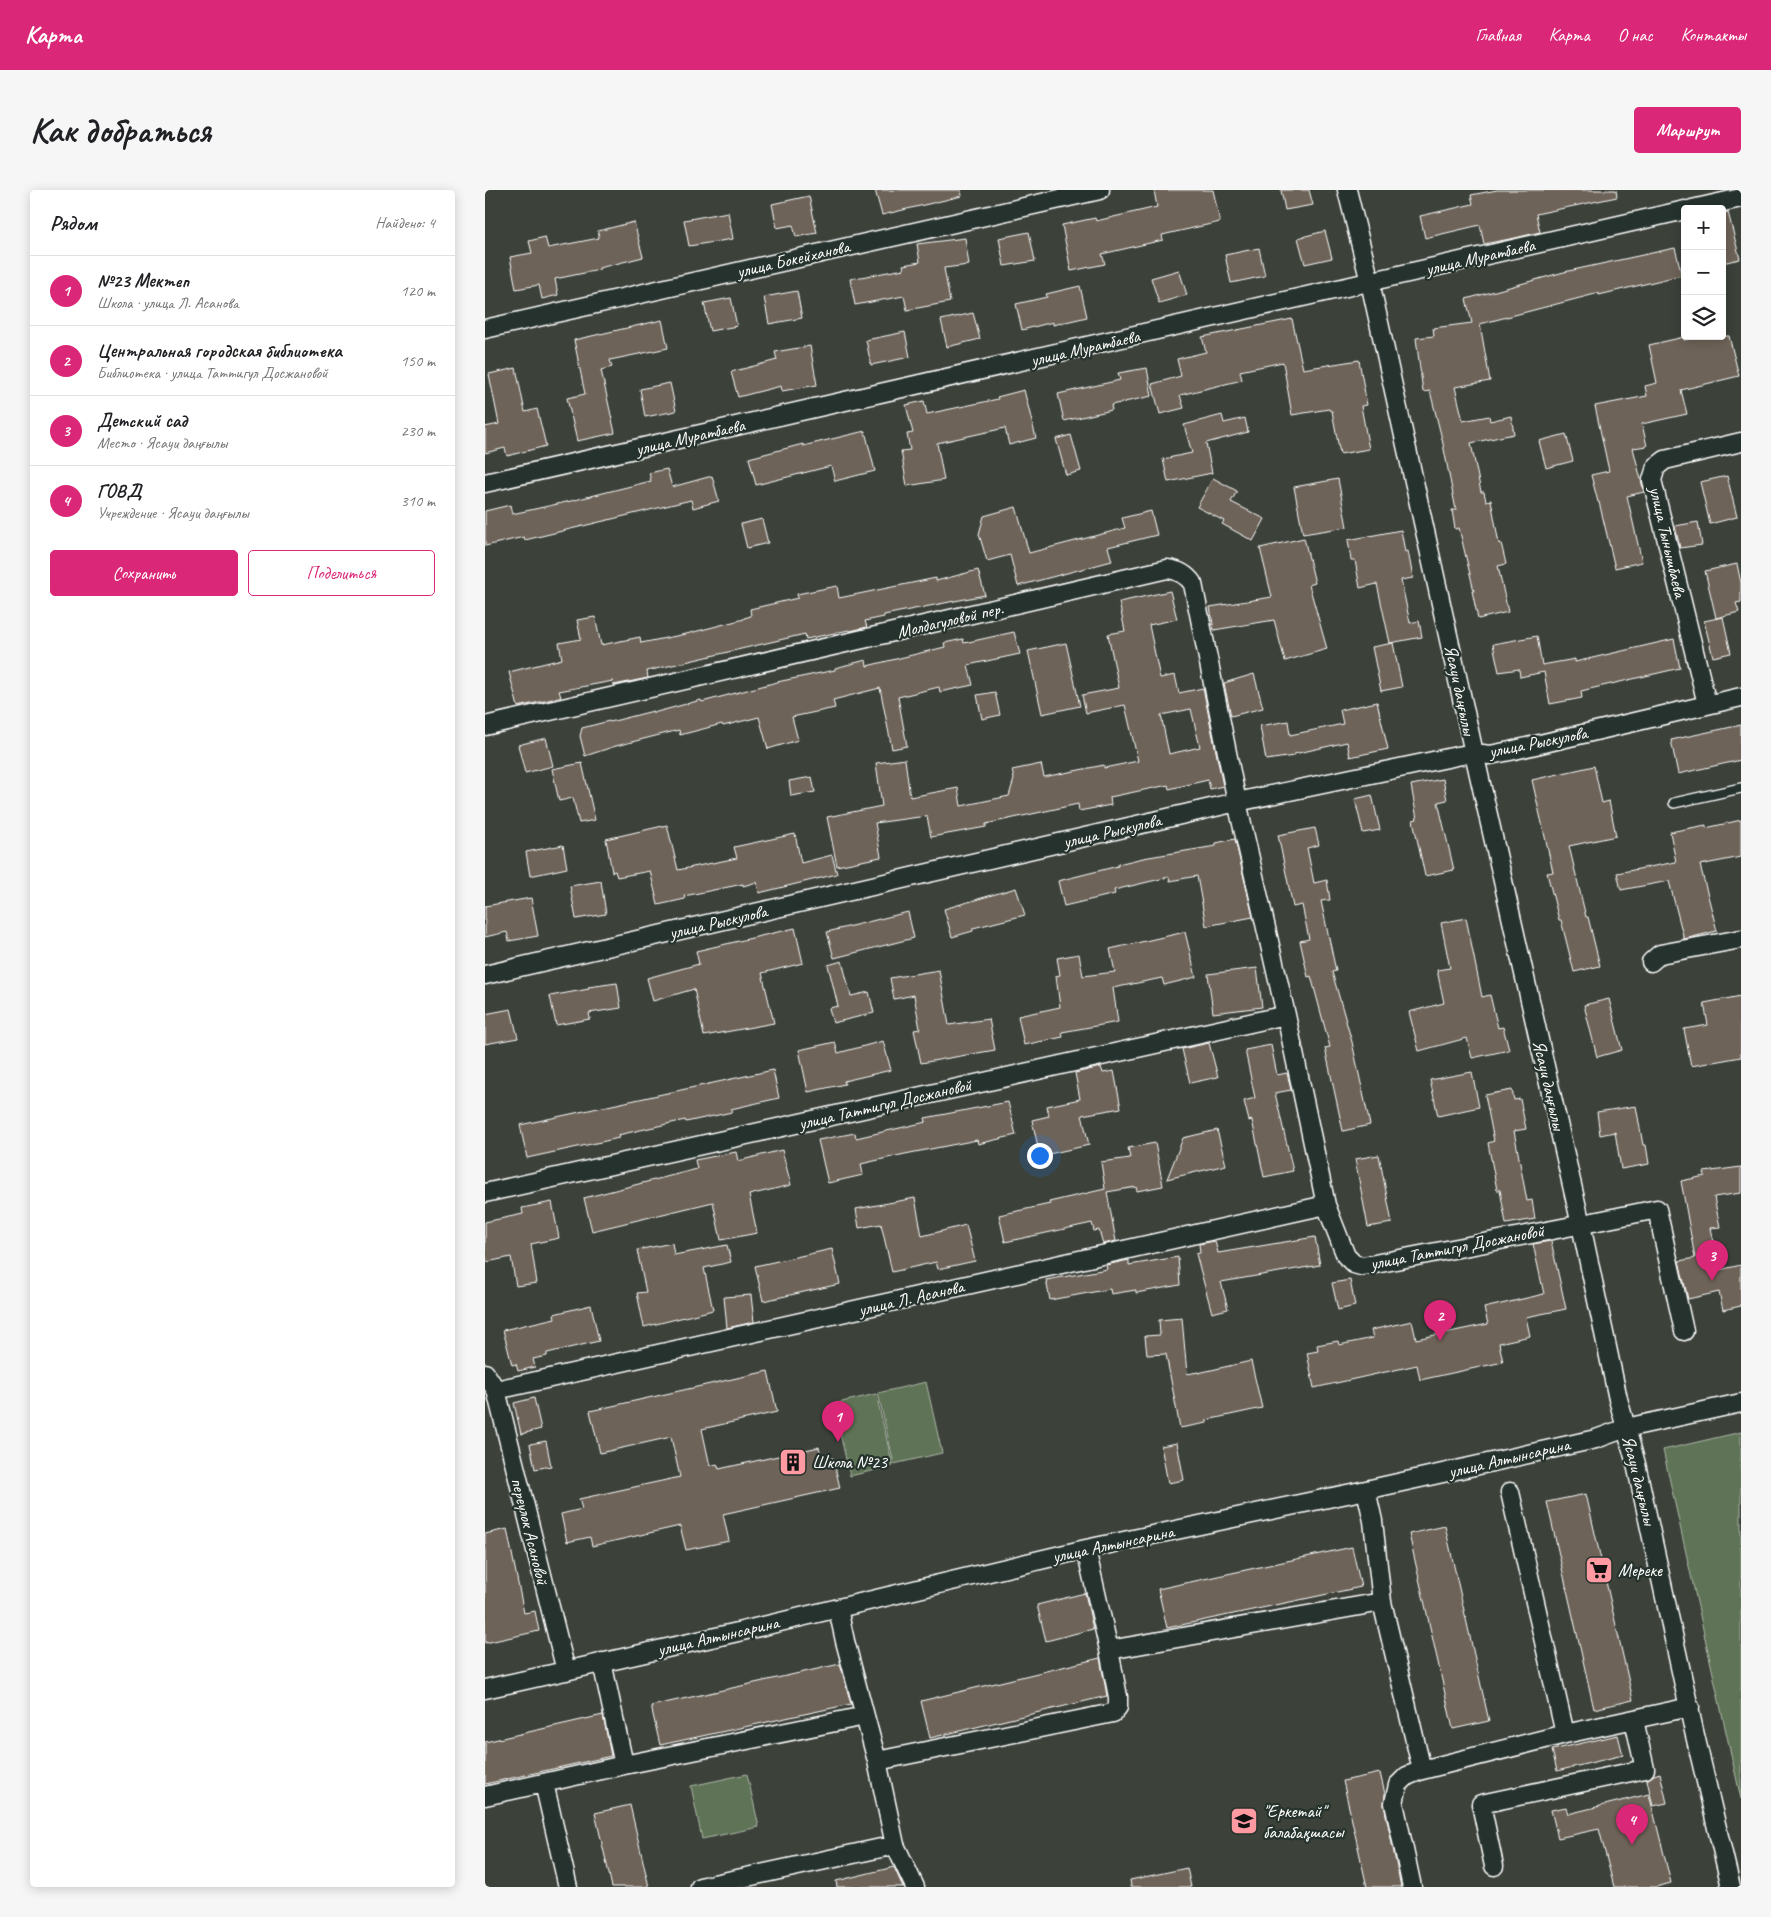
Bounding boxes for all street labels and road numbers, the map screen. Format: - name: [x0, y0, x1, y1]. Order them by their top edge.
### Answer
- street label: улица Муратбаева: [1422, 233, 1538, 280]
- street label: улица Бокейханова: [734, 235, 853, 283]
- street label: улица Муратбаева: [1027, 324, 1143, 371]
- street label: улица Муратбаева: [632, 413, 748, 460]
- street label: улица Тынышбаева: [1644, 483, 1692, 601]
- street label: Молдагуловой пер.: [895, 597, 1006, 643]
- street label: Ясауи даңғылы: [1440, 643, 1481, 739]
- street label: улица Рыскулова: [1486, 721, 1591, 763]
- street label: улица Рыскулова: [1060, 809, 1165, 853]
- street label: улица Рыскулова: [666, 900, 771, 944]
- street label: Ясауи даңғылы: [1528, 1038, 1570, 1134]
- street label: улица Таттигул Досжановой: [796, 1073, 975, 1135]
- street label: улица Таттигул Досжановой: [1367, 1219, 1547, 1275]
- street label: улица Л. Асанова: [855, 1275, 967, 1321]
- street label: улица Алтынсарина: [1445, 1433, 1573, 1483]
- street label: Ясауи даңғылы: [1617, 1433, 1661, 1529]
- street label: переулок Асановой: [506, 1475, 554, 1588]
- street label: улица Алтынсарина: [1049, 1520, 1177, 1568]
- street label: улица Алтынсарина: [654, 1611, 782, 1661]

